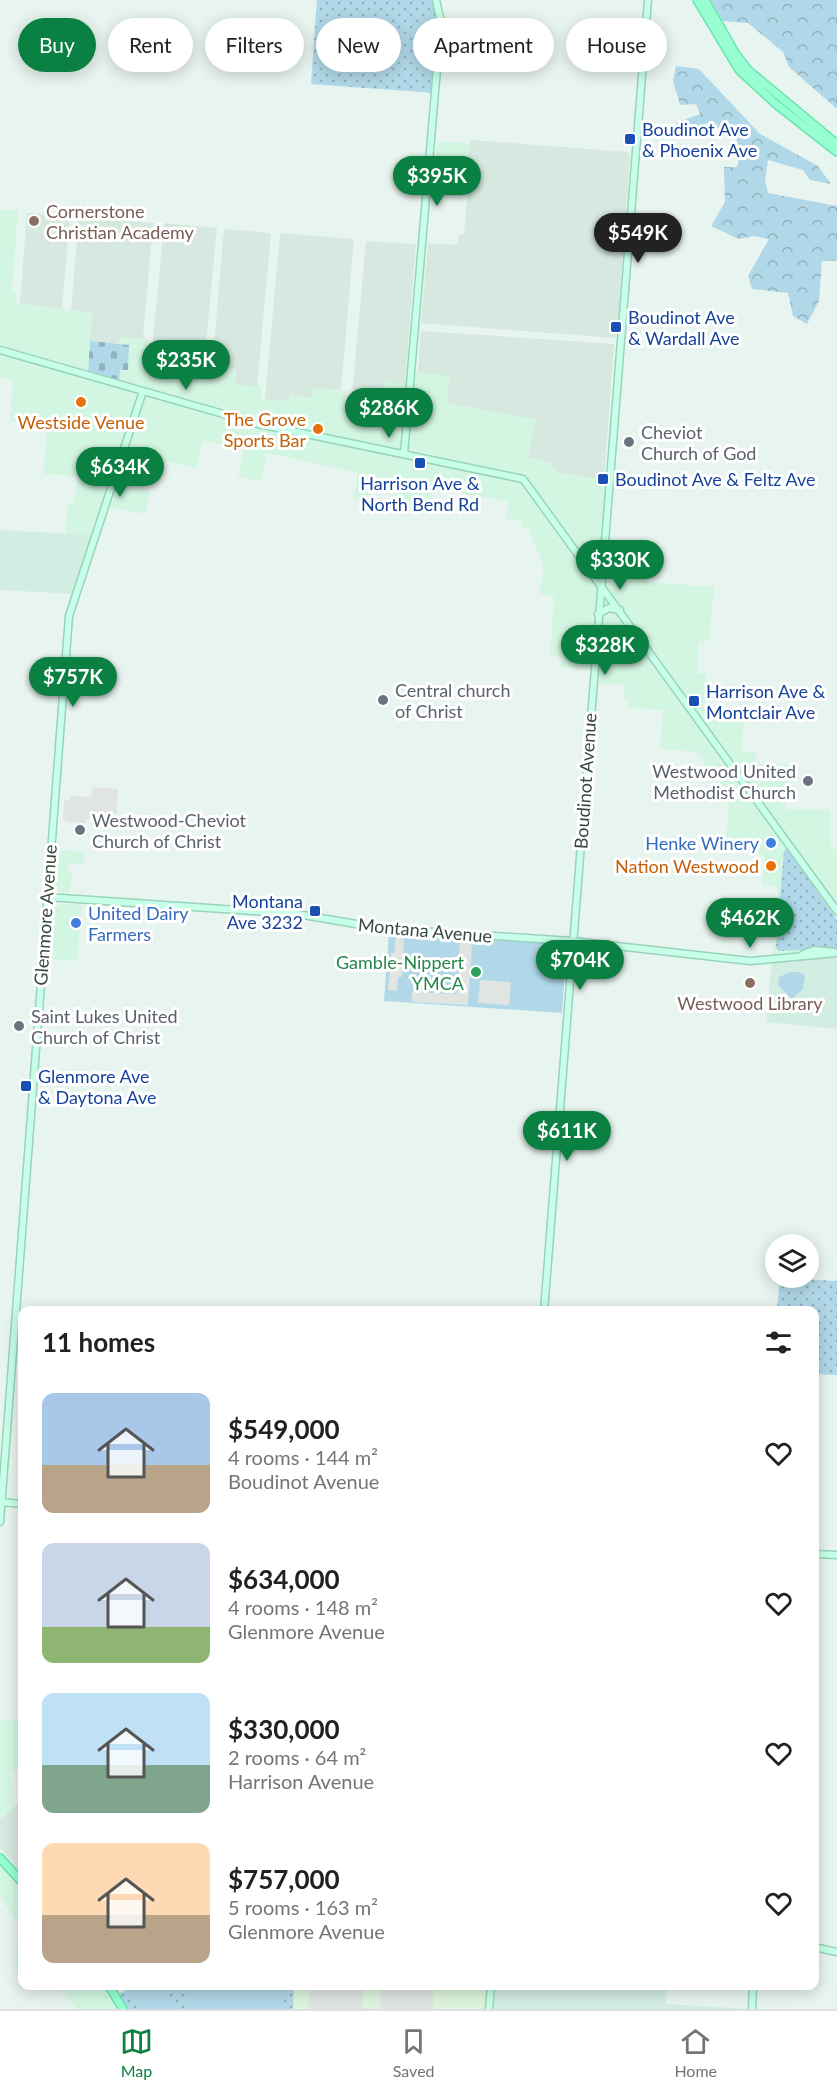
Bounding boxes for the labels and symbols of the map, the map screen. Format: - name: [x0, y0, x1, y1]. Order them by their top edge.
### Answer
- place label: Boudinot Ave & Phoenix Ave: [642, 118, 757, 161]
- marker: Boudinot Ave & Phoenix Ave: [623, 132, 637, 146]
- pin: $395K: [395, 156, 479, 207]
- place label: Cornerstone Christian Academy: [46, 200, 194, 243]
- pin: $549K: [596, 213, 680, 264]
- marker: Cornerstone Christian Academy: [27, 214, 41, 228]
- place label: Boudinot Ave & Wardall Ave: [628, 306, 739, 349]
- marker: Boudinot Ave & Wardall Ave: [609, 320, 623, 334]
- pin: $235K: [144, 340, 228, 391]
- pin: $286K: [347, 388, 431, 439]
- marker: Westside Venue: [74, 395, 88, 409]
- place label: The Grove Sports Bar: [224, 408, 306, 451]
- place label: Westside Venue: [18, 411, 144, 433]
- place label: Cheviot Church of God: [641, 421, 756, 464]
- marker: The Grove Sports Bar: [311, 422, 325, 436]
- marker: Cheviot Church of God: [622, 435, 636, 449]
- pin: $634K: [78, 447, 162, 498]
- marker: Harrison Ave & North Bend Rd: [413, 456, 427, 470]
- place label: Boudinot Ave & Feltz Ave: [615, 468, 815, 490]
- place label: Harrison Ave & North Bend Rd: [360, 472, 480, 515]
- marker: Boudinot Ave & Feltz Ave: [596, 472, 610, 486]
- pin: $330K: [578, 540, 662, 591]
- pin: $328K: [563, 625, 647, 676]
- pin: $757K: [31, 657, 115, 708]
- place label: Central church of Christ: [395, 679, 510, 722]
- place label: Harrison Ave & Montclair Ave: [706, 680, 826, 723]
- marker: Central church of Christ: [376, 693, 390, 707]
- marker: Harrison Ave & Montclair Ave: [687, 694, 701, 708]
- street label: Boudinot Avenue: [569, 712, 601, 850]
- place label: Westwood United Methodist Church: [652, 760, 796, 803]
- marker: Westwood United Methodist Church: [801, 774, 815, 788]
- place label: Westwood-Cheviot Church of Christ: [92, 809, 247, 852]
- marker: Westwood-Cheviot Church of Christ: [73, 823, 87, 837]
- place label: Henke Winery: [645, 832, 760, 854]
- marker: Henke Winery: [764, 836, 778, 850]
- street label: Glenmore Avenue: [29, 844, 61, 986]
- place label: Nation Westwood: [615, 855, 759, 877]
- marker: Nation Westwood: [764, 859, 778, 873]
- place label: Montana Ave 3232: [227, 890, 303, 933]
- pin: $462K: [708, 898, 792, 949]
- place label: United Dairy Farmers: [88, 902, 189, 945]
- marker: Montana Ave 3232: [308, 904, 322, 918]
- street label: Montana Avenue: [357, 913, 493, 947]
- marker: United Dairy Farmers: [69, 916, 83, 930]
- pin: $704K: [538, 940, 622, 991]
- place label: Gamble-Nippert YMCA: [336, 951, 465, 994]
- marker: Gamble-Nippert YMCA: [469, 965, 483, 979]
- marker: Westwood Library: [743, 976, 757, 990]
- place label: Westwood Library: [677, 992, 823, 1014]
- place label: Saint Lukes United Church of Christ: [31, 1005, 178, 1048]
- marker: Saint Lukes United Church of Christ: [12, 1019, 26, 1033]
- place label: Glenmore Ave & Daytona Ave: [38, 1065, 157, 1108]
- marker: Glenmore Ave & Daytona Ave: [19, 1079, 33, 1093]
- pin: $611K: [525, 1111, 609, 1162]

